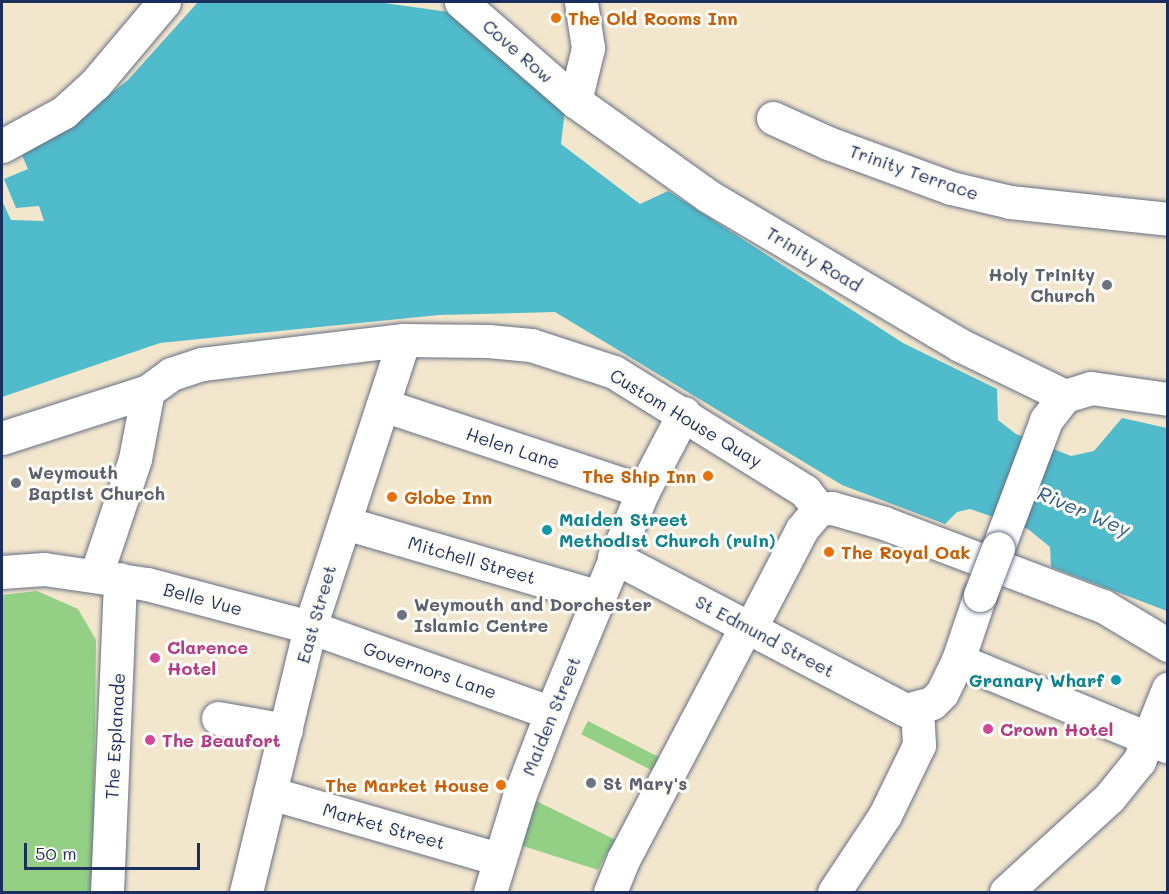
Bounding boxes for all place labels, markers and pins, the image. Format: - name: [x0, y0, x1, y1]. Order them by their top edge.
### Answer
- place label: The Old Rooms Inn: [568, 7, 738, 29]
- marker: The Old Rooms Inn: [549, 11, 563, 25]
- place label: Holy Trinity Church: [988, 264, 1095, 306]
- marker: Holy Trinity Church: [1100, 278, 1114, 292]
- place label: Weymouth Baptist Church: [28, 462, 165, 504]
- place label: The Ship Inn: [582, 465, 696, 487]
- marker: The Ship Inn: [701, 469, 715, 483]
- marker: Weymouth Baptist Church: [9, 476, 23, 490]
- place label: Globe Inn: [404, 486, 492, 508]
- marker: Globe Inn: [385, 490, 399, 504]
- place label: Maiden Street Methodist Church (ruin): [559, 509, 776, 552]
- marker: Maiden Street Methodist Church (ruin): [540, 523, 554, 537]
- place label: The Royal Oak: [841, 541, 970, 563]
- marker: The Royal Oak: [822, 545, 836, 559]
- place label: Weymouth and Dorchester Islamic Centre: [414, 594, 652, 636]
- marker: Weymouth and Dorchester Islamic Centre: [395, 608, 409, 622]
- place label: Clarence Hotel: [167, 637, 248, 680]
- marker: Clarence Hotel: [148, 651, 162, 665]
- place label: Granary Wharf: [969, 669, 1104, 691]
- marker: Granary Wharf: [1109, 673, 1123, 687]
- place label: Crown Hotel: [1000, 718, 1113, 740]
- marker: Crown Hotel: [981, 722, 995, 736]
- place label: The Beaufort: [162, 729, 281, 751]
- marker: The Beaufort: [143, 733, 157, 747]
- place label: St Mary's: [603, 772, 687, 794]
- place label: The Market House: [325, 774, 489, 796]
- marker: St Mary's: [584, 776, 598, 790]
- marker: The Market House: [494, 778, 508, 792]

